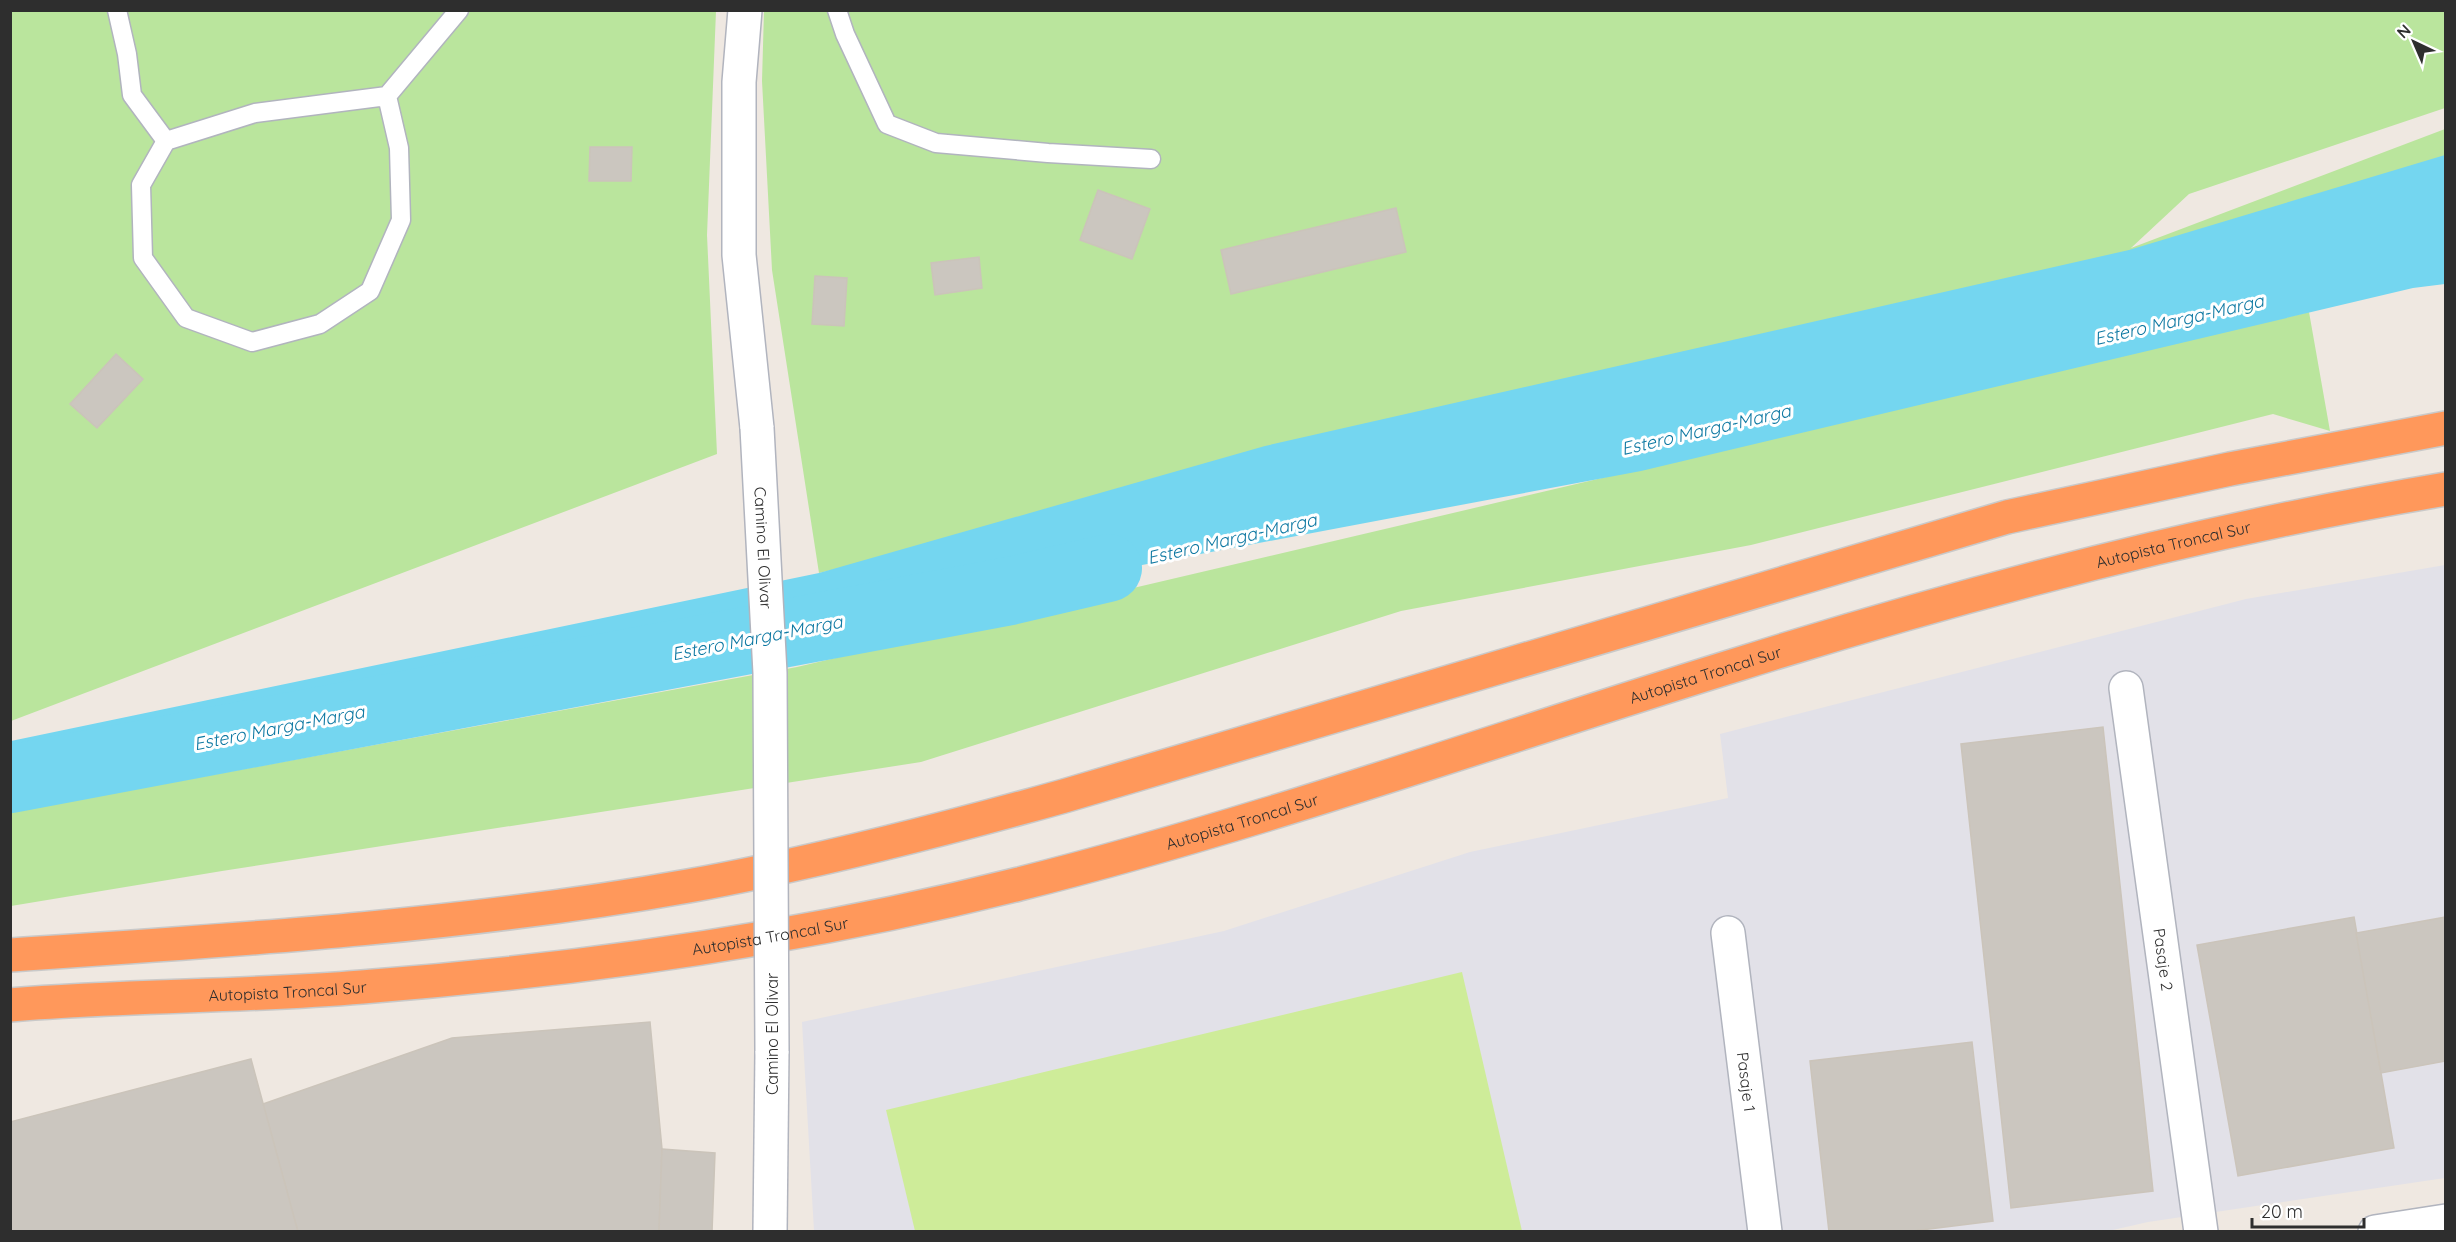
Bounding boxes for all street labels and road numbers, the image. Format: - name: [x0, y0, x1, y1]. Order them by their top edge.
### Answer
- street label: Camino El Olivar: [750, 486, 777, 609]
- street label: Autopista Troncal Sur: [2094, 517, 2253, 572]
- street label: Autopista Troncal Sur: [1627, 641, 1784, 708]
- street label: Autopista Troncal Sur: [1163, 789, 1321, 854]
- street label: Autopista Troncal Sur: [691, 912, 850, 959]
- street label: Pasaje 2: [2149, 927, 2178, 992]
- street label: Camino El Olivar: [762, 973, 782, 1095]
- street label: Autopista Troncal Sur: [208, 977, 367, 1005]
- street label: Pasaje 1: [1733, 1051, 1760, 1113]

